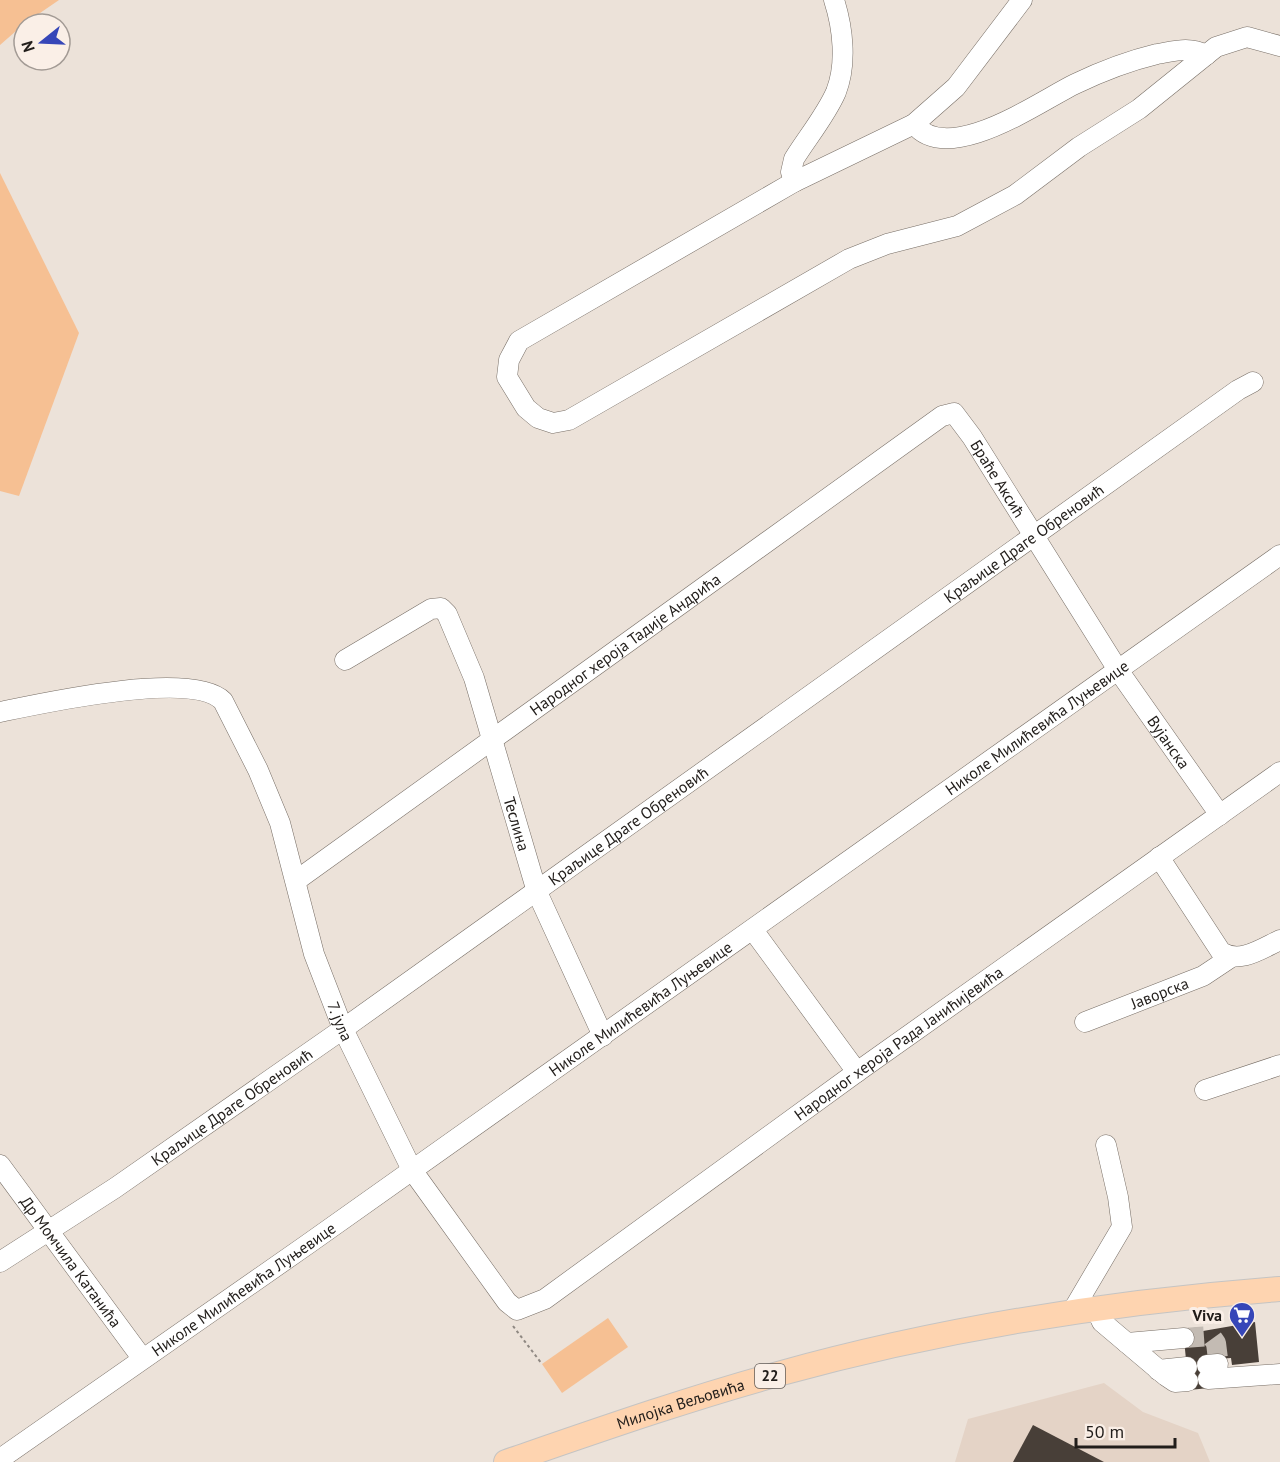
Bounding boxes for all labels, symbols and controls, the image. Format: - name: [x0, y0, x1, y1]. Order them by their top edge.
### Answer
- north arrow: [12, 12, 72, 72]
- text: N: [17, 39, 39, 55]
- street label: Браће Аксић: [966, 436, 1030, 521]
- street label: Краљице Драге Обреновић: [940, 479, 1108, 607]
- street label: Народног хероја Тадије Андрића: [526, 569, 724, 719]
- street label: Николе Милићевића Луњевице: [941, 656, 1132, 799]
- street label: Вујанска: [1143, 712, 1194, 773]
- street label: Краљице Драге Обреновић: [544, 762, 712, 889]
- street label: Теслина: [500, 794, 534, 853]
- street label: Николе Милићевића Луњевице: [545, 937, 736, 1080]
- street label: Народног хероја Рада Јанићијевића: [790, 962, 1007, 1124]
- street label: Јаворска: [1127, 973, 1191, 1014]
- street label: 7. јула: [323, 999, 357, 1044]
- street label: Краљице Драге Обреновић: [147, 1043, 316, 1170]
- street label: Др Момчила Катанића: [16, 1192, 126, 1331]
- street label: Николе Милићевића Луњевице: [148, 1218, 339, 1360]
- supermarket icon: Viva: [1227, 1300, 1257, 1338]
- place label: Viva: [1191, 1305, 1222, 1325]
- road number: 22: [755, 1364, 785, 1388]
- street label: Милојка Вељовића: [614, 1374, 747, 1433]
- scale bar: [1076, 1411, 1175, 1449]
- text: 50 m: [1085, 1420, 1124, 1443]

